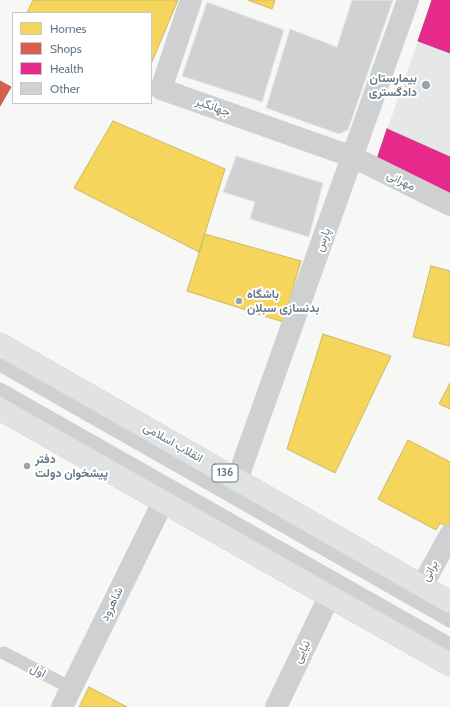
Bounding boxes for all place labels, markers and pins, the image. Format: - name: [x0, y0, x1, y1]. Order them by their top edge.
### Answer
- place label: بیمارستان دادگستری: [369, 71, 417, 99]
- marker: بیمارستان دادگستری: [420, 79, 432, 91]
- place label: باشگاه بدنسازی سبلان: [247, 287, 319, 315]
- marker: باشگاه بدنسازی سبلان: [234, 296, 244, 306]
- place label: دفتر پیشخوان دولت: [35, 452, 108, 480]
- marker: دفتر پیشخوان دولت: [22, 461, 32, 471]

